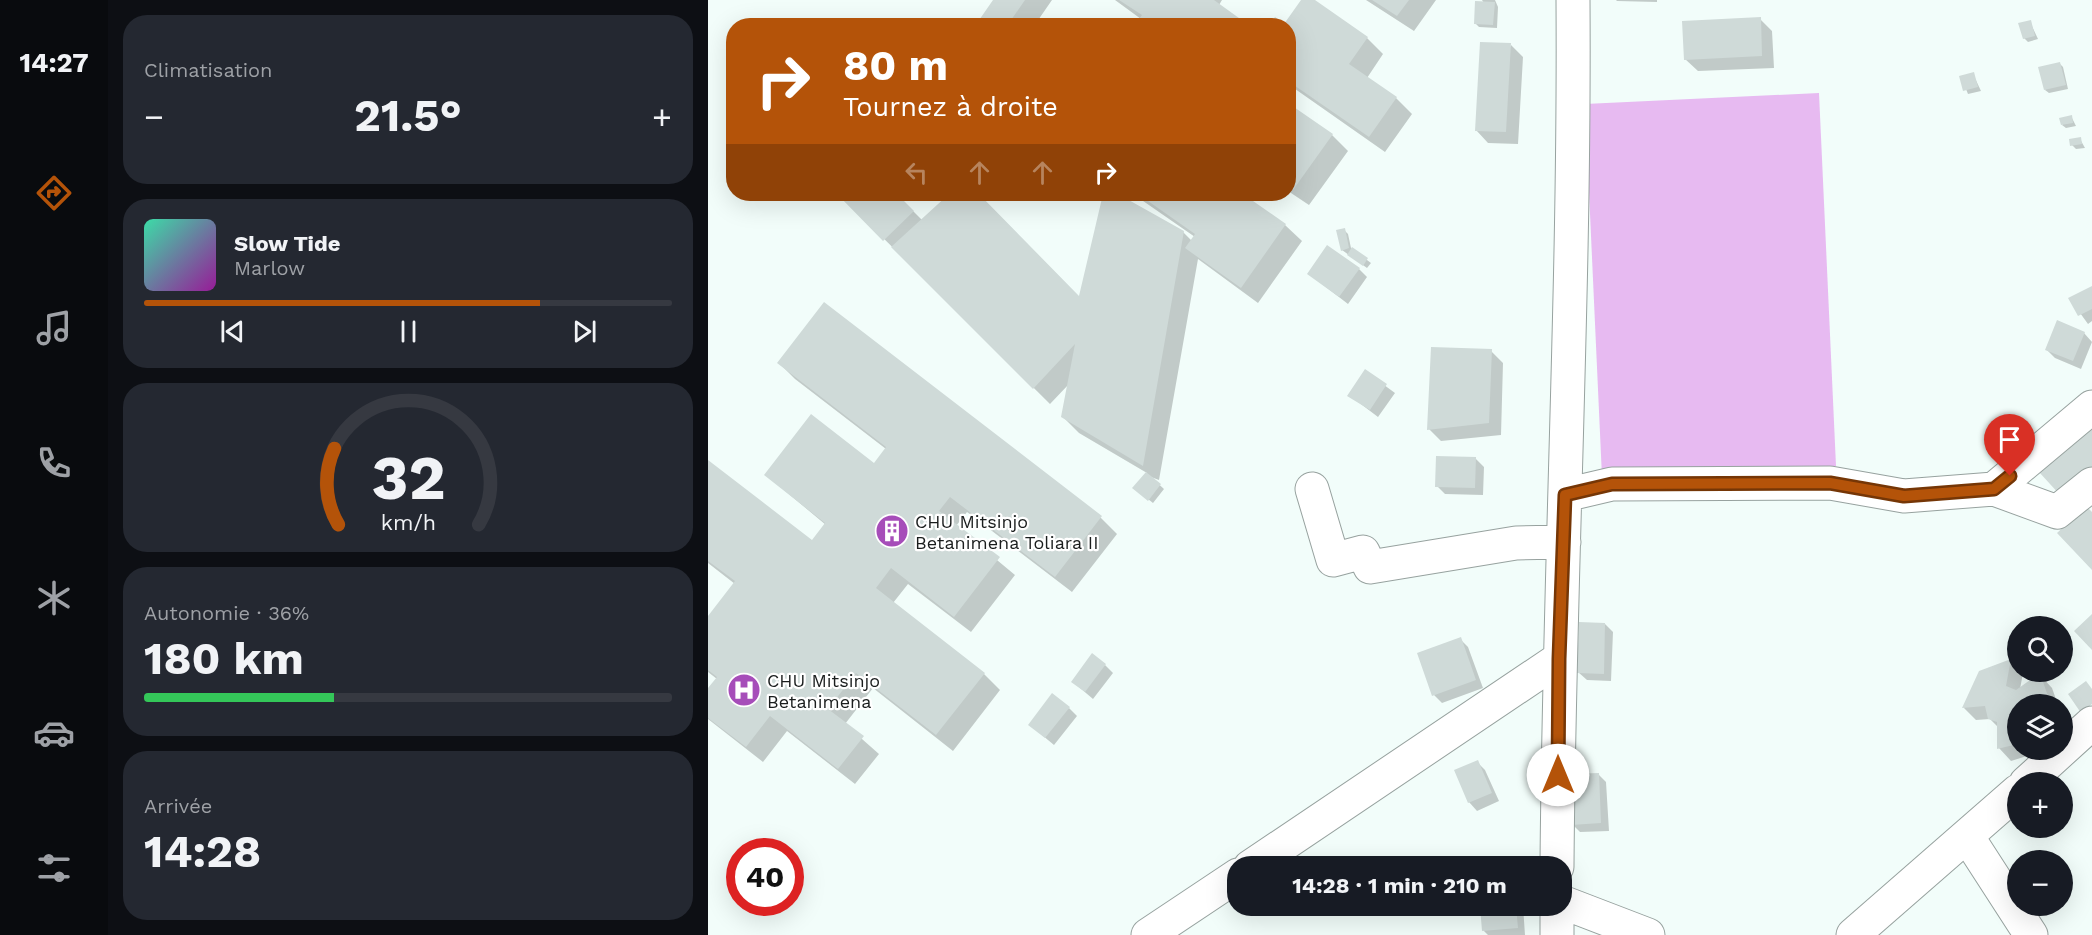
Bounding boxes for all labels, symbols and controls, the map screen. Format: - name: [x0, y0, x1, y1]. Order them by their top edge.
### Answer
- text: 80 m: [843, 41, 948, 90]
- icon: right: [744, 42, 822, 120]
- text: 14:27: [19, 47, 89, 79]
- text: Climatisation: [144, 58, 272, 82]
- text: 21.5°: [354, 89, 462, 142]
- text: Tournez à droite: [843, 91, 1058, 123]
- text: −: [144, 97, 164, 136]
- text: +: [652, 97, 672, 136]
- icon: left: [900, 156, 933, 189]
- icon: ahead: [963, 156, 996, 189]
- icon: ahead: [1026, 156, 1059, 189]
- icon: right: [1089, 156, 1122, 189]
- icon: directions: [33, 172, 75, 214]
- text: Slow Tide: [234, 231, 341, 256]
- text: Marlow: [234, 256, 305, 280]
- icon: music: [33, 307, 75, 349]
- icon: previous: [216, 315, 249, 348]
- icon: pause: [392, 315, 425, 348]
- icon: next: [568, 315, 601, 348]
- pin: [1984, 414, 2035, 476]
- icon: arrive: [1993, 423, 2026, 456]
- text: 32: [371, 441, 445, 514]
- icon: phone: [33, 442, 75, 484]
- text: km/h: [380, 510, 436, 535]
- place label: CHU Mitsinjo Betanimena Toliara II: [915, 511, 1098, 553]
- building icon: CHU Mitsinjo Betanimena Toliara II: [874, 513, 910, 549]
- icon: climate: [33, 577, 75, 619]
- text: Autonomie · 36%: [144, 601, 309, 625]
- map controls: [2007, 616, 2073, 916]
- button: search: [2007, 616, 2073, 682]
- text: 180 km: [144, 632, 304, 685]
- place label: CHU Mitsinjo Betanimena: [767, 670, 880, 712]
- hospital icon: CHU Mitsinjo Betanimena: [726, 672, 762, 708]
- button: layers: [2007, 694, 2073, 760]
- icon: car: [33, 712, 75, 754]
- position arrow: [1526, 743, 1590, 807]
- button: +: [2007, 772, 2073, 838]
- text: Arrivée: [144, 794, 212, 818]
- text: 14:28: [144, 825, 261, 878]
- speed limit sign: 40: [726, 838, 804, 916]
- icon: filters: [33, 847, 75, 889]
- button: −: [2007, 850, 2073, 916]
- text: 14:28 · 1 min · 210 m: [1292, 873, 1507, 898]

